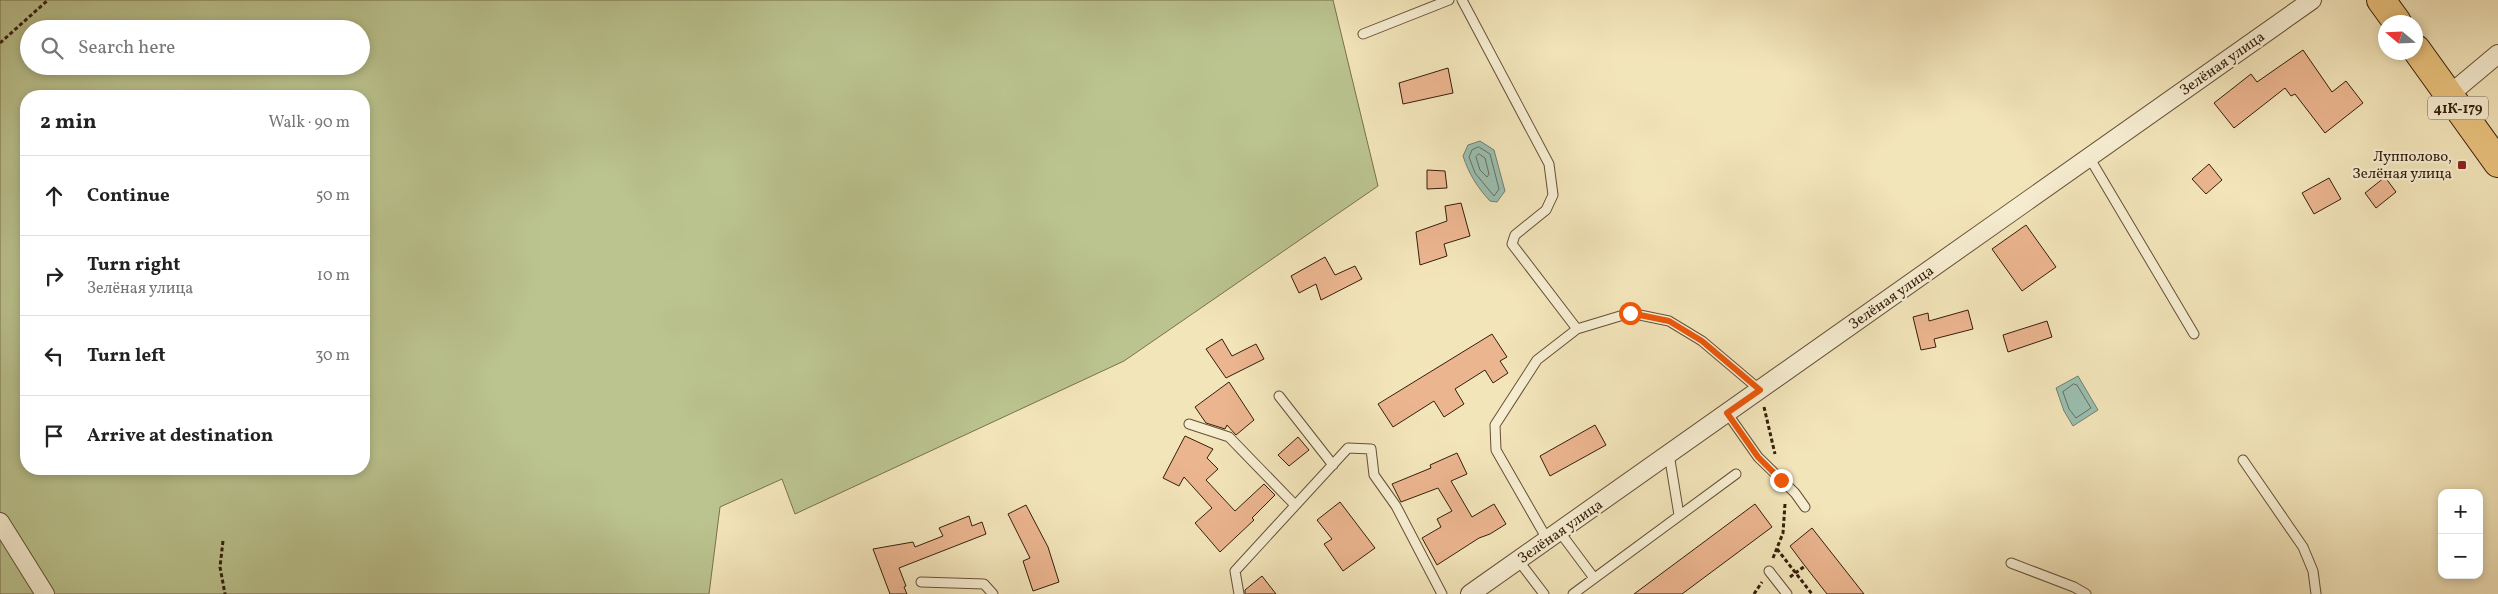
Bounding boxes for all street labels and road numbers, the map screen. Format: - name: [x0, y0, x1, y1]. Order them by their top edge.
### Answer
- street label: Зелёная улица: [2176, 27, 2270, 101]
- road number: 41К-179: [2428, 96, 2488, 120]
- street label: Зелёная улица: [1845, 261, 1939, 335]
- street label: Зелёная улица: [1514, 495, 1608, 569]

